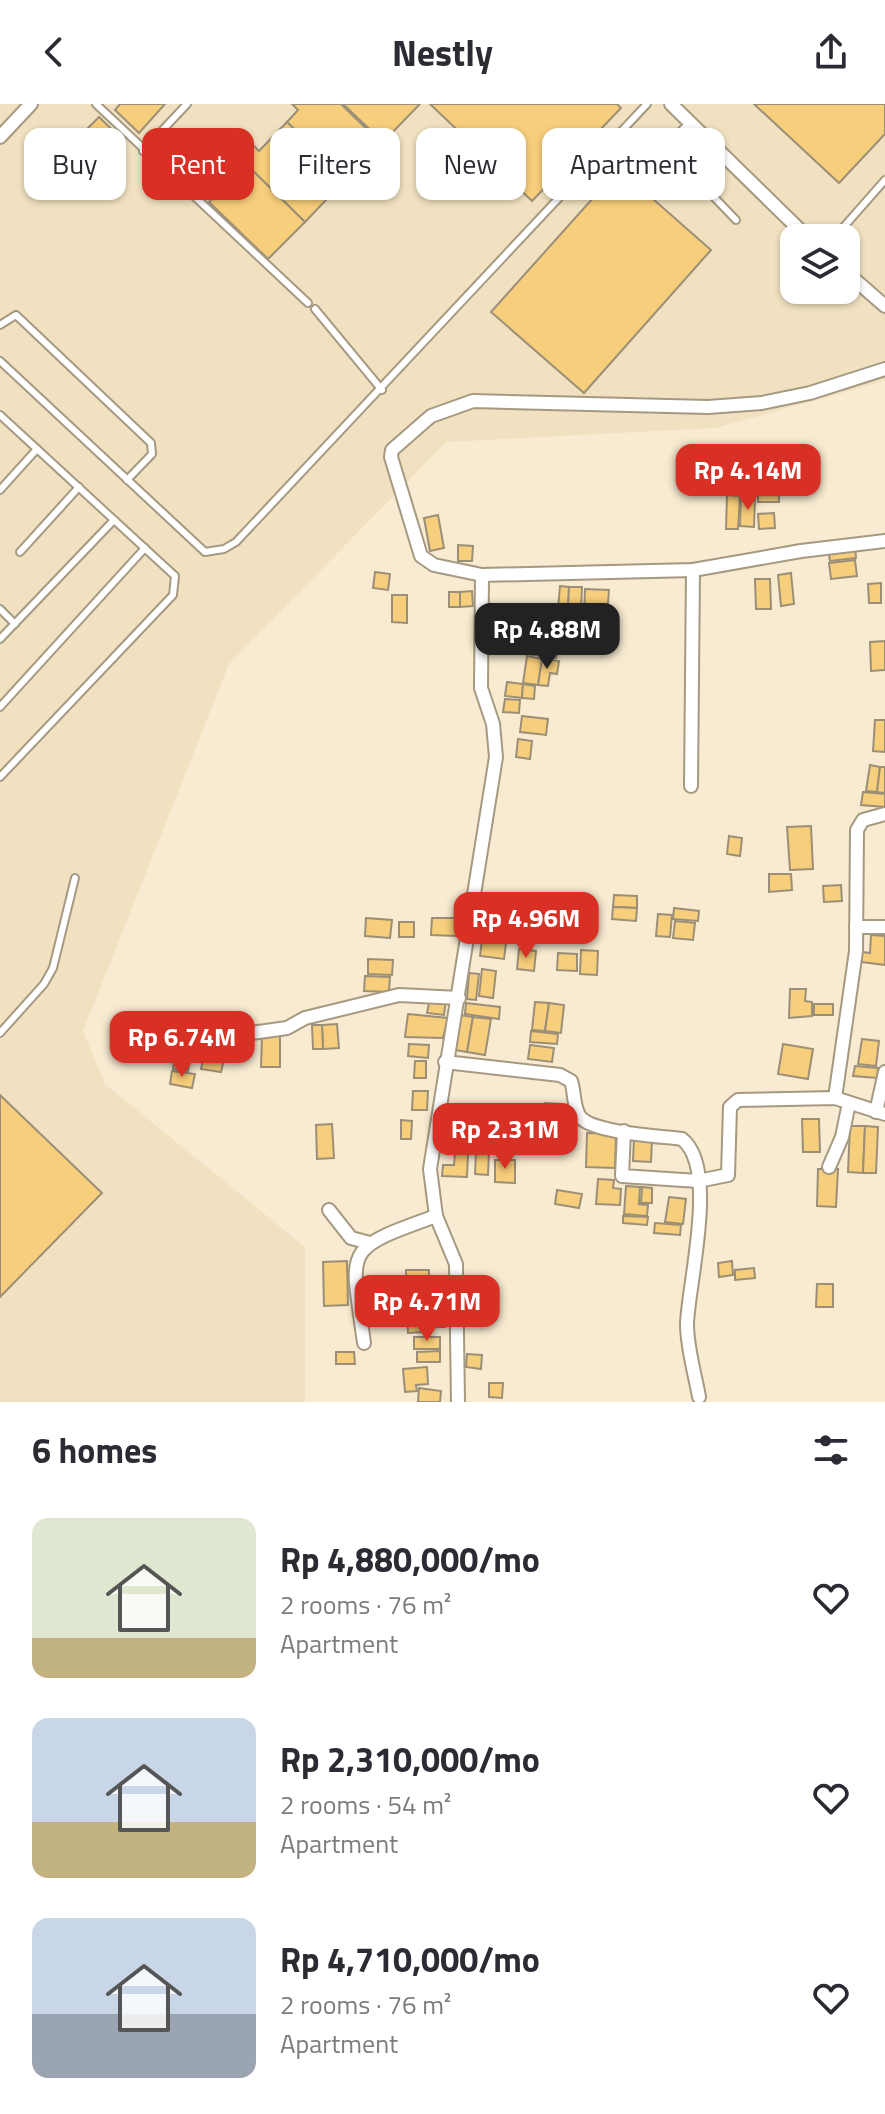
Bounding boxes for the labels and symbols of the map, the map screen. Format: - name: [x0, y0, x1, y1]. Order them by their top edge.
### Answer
- pin: Rp 4.14M: [665, 444, 831, 512]
- pin: Rp 4.88M: [464, 603, 630, 671]
- pin: Rp 4.96M: [443, 892, 609, 960]
- pin: Rp 6.74M: [99, 1011, 265, 1079]
- pin: Rp 2.31M: [422, 1103, 588, 1171]
- pin: Rp 4.71M: [344, 1275, 510, 1343]

